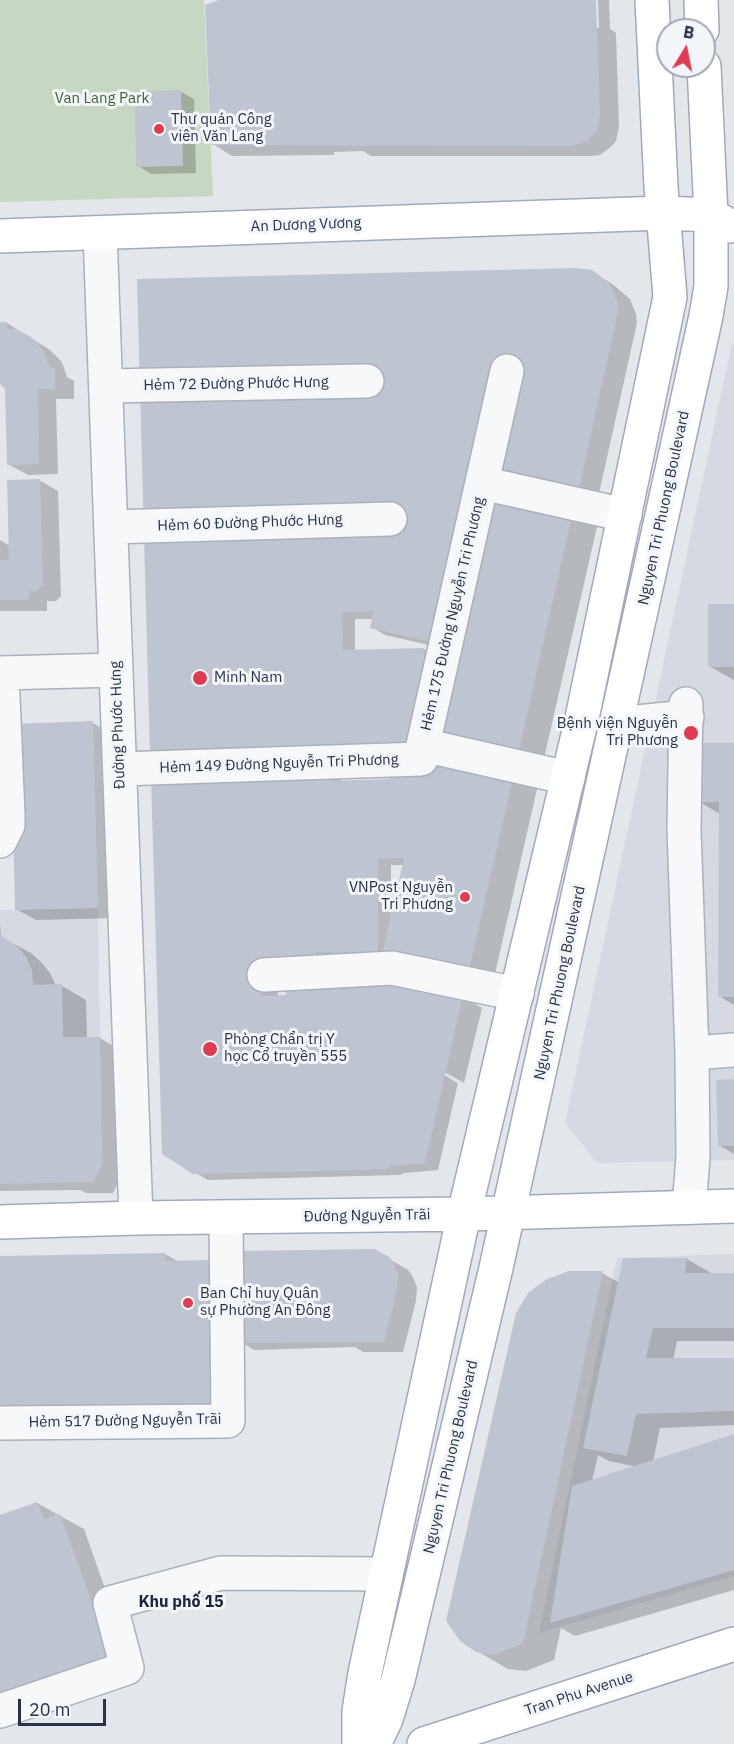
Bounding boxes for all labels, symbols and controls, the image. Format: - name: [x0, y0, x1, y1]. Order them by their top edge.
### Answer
- north arrow: [656, 18, 716, 78]
- text: B: [682, 21, 696, 43]
- park label: Van Lang Park: [55, 90, 149, 108]
- place label: Thư quán Công viên Văn Lang: [171, 111, 272, 146]
- marker: Thư quán Công viên Văn Lang: [152, 122, 166, 136]
- street label: An Dương Vương: [250, 214, 362, 236]
- street label: Hẻm 72 Đường Phước Hưng: [143, 373, 329, 395]
- street label: Nguyen Tri Phuong Boulevard: [635, 409, 693, 607]
- street label: Hẻm 175 Đường Nguyễn Tri Phương: [417, 495, 489, 733]
- street label: Hẻm 60 Đường Phước Hưng: [157, 511, 343, 535]
- street label: Đường Phước Hưng: [107, 661, 129, 789]
- marker: Minh Nam: [191, 669, 209, 687]
- place label: Minh Nam: [214, 669, 282, 687]
- place label: Bệnh viện Nguyễn Tri Phương: [557, 715, 678, 750]
- marker: Bệnh viện Nguyễn Tri Phương: [682, 724, 700, 742]
- street label: Hẻm 149 Đường Nguyễn Tri Phương: [159, 751, 399, 777]
- place label: VNPost Nguyễn Tri Phương: [349, 879, 453, 914]
- street label: Nguyen Tri Phuong Boulevard: [531, 884, 589, 1082]
- marker: VNPost Nguyễn Tri Phương: [458, 890, 472, 904]
- place label: Phòng Chẩn trị Y học Cổ truyền 555: [224, 1031, 347, 1066]
- marker: Phòng Chẩn trị Y học Cổ truyền 555: [201, 1040, 219, 1058]
- street label: Đường Nguyễn Trãi: [303, 1206, 431, 1226]
- place label: Ban Chỉ huy Quân sự Phường An Đông: [200, 1285, 330, 1320]
- marker: Ban Chỉ huy Quân sự Phường An Đông: [181, 1296, 195, 1310]
- street label: Nguyen Tri Phuong Boulevard: [420, 1358, 482, 1556]
- street label: Hẻm 517 Đường Nguyễn Trãi: [28, 1410, 222, 1432]
- district label: Khu phố 15: [138, 1592, 224, 1612]
- street label: Tran Phu Avenue: [522, 1668, 636, 1720]
- scale bar: [21, 1687, 110, 1725]
- text: 20 m: [29, 1698, 71, 1721]

